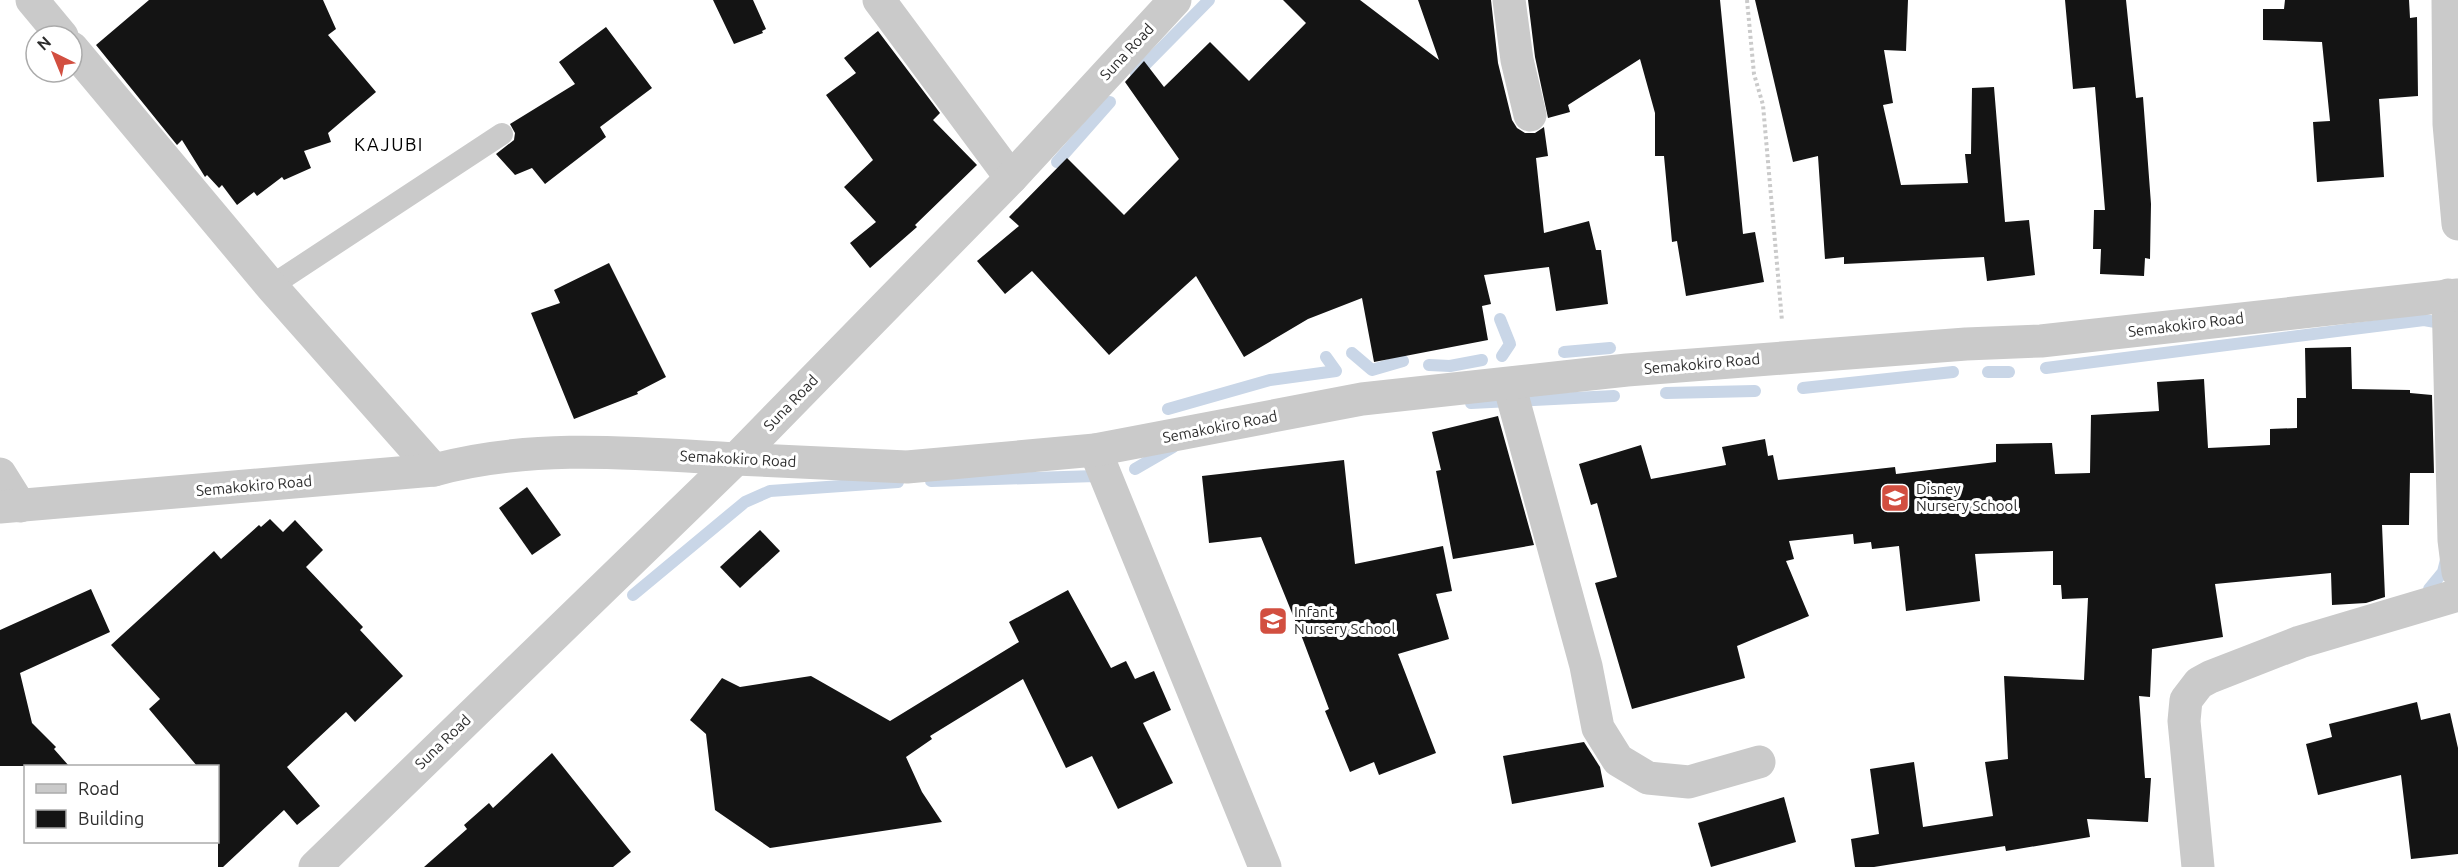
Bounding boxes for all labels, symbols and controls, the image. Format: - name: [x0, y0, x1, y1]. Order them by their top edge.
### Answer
- street label: Suna Road: [1096, 20, 1157, 83]
- north arrow: [24, 24, 84, 84]
- text: N: [33, 32, 54, 54]
- district label: KAJUBI: [354, 134, 424, 154]
- street label: Semakokiro Road: [2127, 309, 2245, 340]
- street label: Semakokiro Road: [1643, 350, 1761, 377]
- street label: Suna Road: [760, 371, 821, 434]
- street label: Semakokiro Road: [1161, 407, 1279, 446]
- street label: Semakokiro Road: [679, 447, 797, 470]
- street label: Semakokiro Road: [195, 472, 313, 499]
- place label: Disney Nursery School: [1916, 480, 2017, 514]
- school or university icon: Disney Nursery School: [1879, 482, 1911, 514]
- place label: Infant Nursery School: [1294, 603, 1395, 637]
- school or university icon: Infant Nursery School: [1257, 605, 1289, 637]
- street label: Suna Road: [411, 711, 474, 772]
- legend: [24, 765, 219, 843]
- text: Road: [78, 778, 120, 798]
- text: Building: [78, 808, 144, 828]

